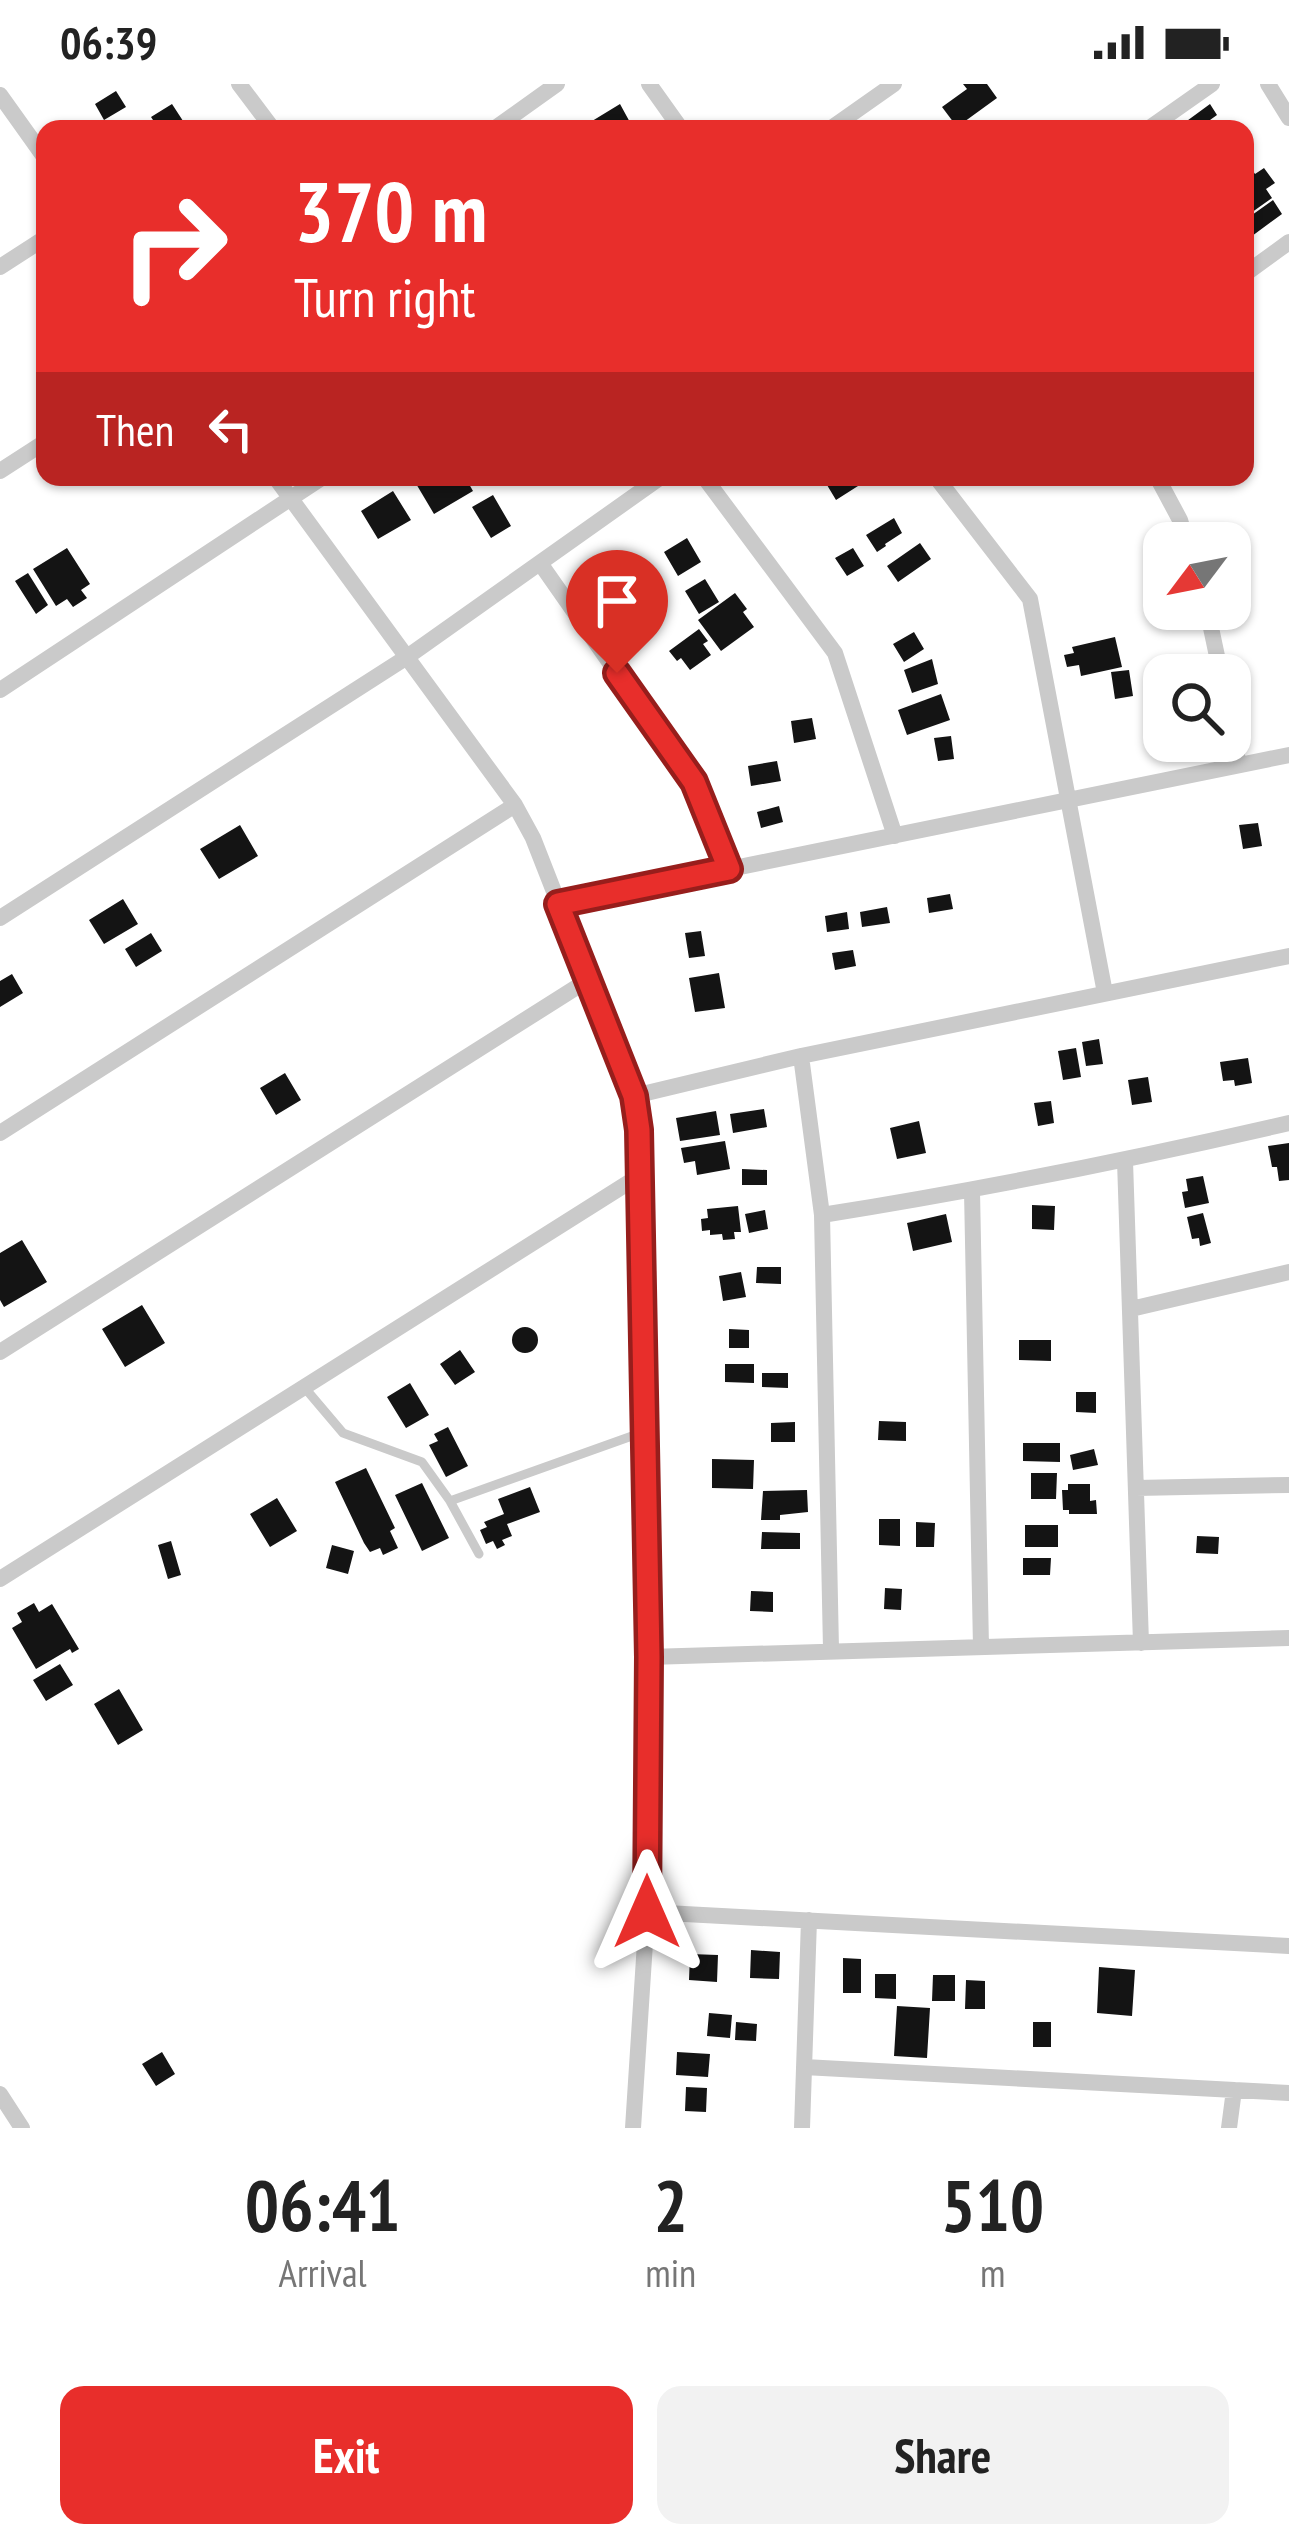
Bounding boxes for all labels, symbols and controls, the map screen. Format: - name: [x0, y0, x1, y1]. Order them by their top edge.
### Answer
- text: 06:39: [60, 13, 157, 71]
- text: 370 m: [294, 156, 487, 265]
- icon: right: [96, 168, 252, 324]
- text: Turn right: [294, 262, 475, 332]
- icon: left: [198, 396, 264, 462]
- text: Then: [96, 400, 174, 458]
- north arrow: [1143, 522, 1251, 630]
- map controls: [1143, 522, 1251, 762]
- pin: [566, 550, 668, 673]
- icon: arrive: [584, 568, 650, 634]
- button: search: [1143, 654, 1251, 762]
- position arrow: [584, 1849, 710, 1975]
- text: 06:41: [245, 2158, 401, 2251]
- text: 2: [654, 2158, 688, 2251]
- text: 510: [941, 2158, 1044, 2251]
- text: Arrival: [279, 2247, 367, 2298]
- text: min: [645, 2247, 696, 2298]
- text: m: [980, 2247, 1005, 2298]
- button: Exit: [60, 2386, 633, 2524]
- button: Share: [657, 2386, 1229, 2524]

